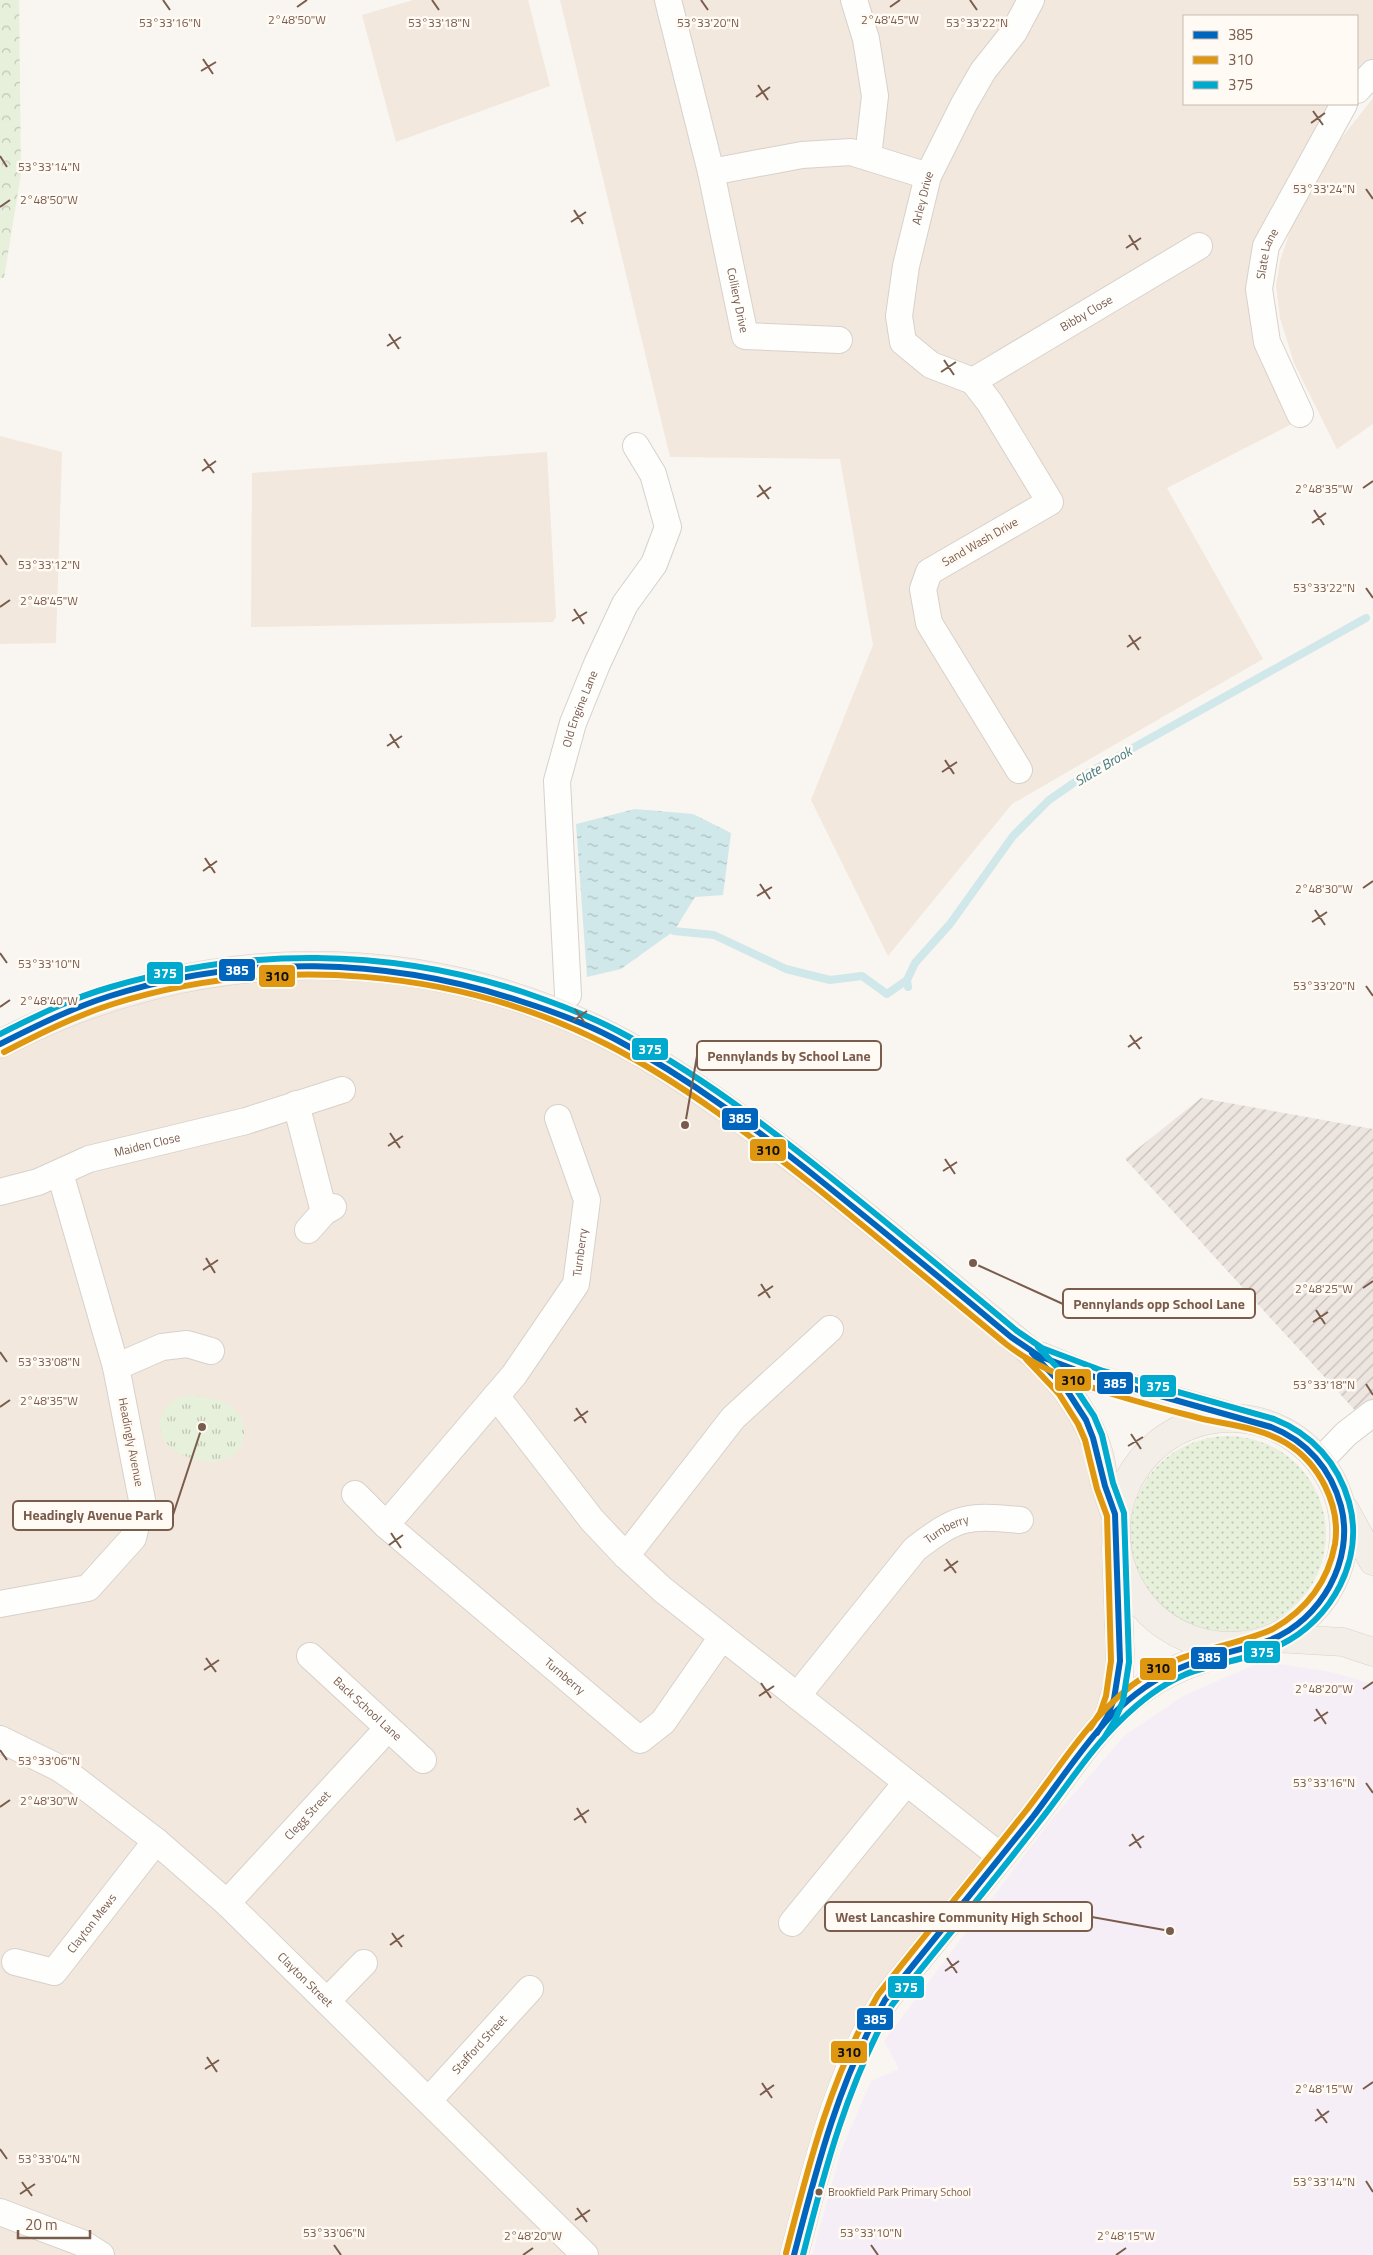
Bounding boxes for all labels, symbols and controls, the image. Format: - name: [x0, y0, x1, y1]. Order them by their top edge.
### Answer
- text: 2°48'50"W: [268, 10, 326, 29]
- text: 2°48'45"W: [861, 10, 919, 29]
- text: 53°33'16"N: [139, 13, 201, 32]
- text: 53°33'18"N: [408, 13, 470, 32]
- text: 53°33'20"N: [677, 13, 739, 32]
- text: 53°33'22"N: [946, 13, 1008, 32]
- legend: [1183, 15, 1358, 105]
- text: 385: [1228, 23, 1253, 46]
- text: 310: [1228, 48, 1253, 71]
- text: 375: [1228, 73, 1253, 96]
- text: 53°33'14"N: [18, 157, 80, 176]
- street label: Arley Drive: [906, 167, 938, 227]
- text: 53°33'24"N: [1293, 179, 1355, 198]
- text: 2°48'50"W: [20, 190, 78, 209]
- street label: Slate Lane: [1251, 225, 1283, 281]
- street label: Colliery Drive: [722, 266, 754, 334]
- street label: Bibby Close: [1056, 290, 1116, 336]
- text: 2°48'35"W: [1295, 479, 1353, 498]
- street label: Sand Wash Drive: [938, 512, 1021, 571]
- text: 53°33'12"N: [18, 555, 80, 574]
- text: 53°33'22"N: [1293, 578, 1355, 597]
- text: 2°48'45"W: [20, 591, 78, 610]
- street label: Old Engine Lane: [557, 667, 602, 749]
- water label: Slate Brook: [1070, 739, 1137, 791]
- text: 2°48'30"W: [1295, 879, 1353, 898]
- text: 53°33'10"N: [18, 954, 80, 973]
- line badge: 385: [218, 958, 256, 982]
- text: 385: [225, 959, 249, 980]
- line badge: 375: [146, 961, 184, 985]
- text: 375: [153, 962, 177, 983]
- line badge: 310: [258, 964, 296, 988]
- text: 310: [265, 965, 289, 986]
- text: 53°33'20"N: [1293, 976, 1355, 995]
- text: 2°48'40"W: [20, 991, 78, 1010]
- line badge: 375: [631, 1037, 669, 1061]
- text: 375: [638, 1038, 662, 1059]
- callout: Pennylands by School Lane: [697, 1041, 881, 1070]
- text: Pennylands by School Lane: [707, 1045, 871, 1066]
- line badge: 385: [721, 1107, 759, 1131]
- text: 385: [728, 1107, 752, 1128]
- street label: Maiden Close: [112, 1127, 182, 1162]
- line badge: 310: [749, 1138, 787, 1162]
- text: 310: [756, 1139, 780, 1160]
- street label: Turnberry: [567, 1227, 592, 1278]
- text: 2°48'25"W: [1295, 1279, 1353, 1298]
- callout: Pennylands opp School Lane: [1063, 1289, 1255, 1318]
- text: Pennylands opp School Lane: [1073, 1293, 1245, 1314]
- text: 53°33'08"N: [18, 1352, 80, 1371]
- line badge: 310: [1054, 1368, 1092, 1392]
- text: 310: [1061, 1369, 1085, 1390]
- line badge: 385: [1096, 1371, 1134, 1395]
- text: 385: [1103, 1372, 1127, 1393]
- line badge: 375: [1139, 1374, 1177, 1398]
- text: 375: [1146, 1375, 1170, 1396]
- text: 53°33'18"N: [1293, 1375, 1355, 1394]
- text: 2°48'35"W: [20, 1391, 78, 1410]
- street label: Headingly Avenue: [114, 1396, 149, 1488]
- callout: Headingly Avenue Park: [13, 1501, 173, 1530]
- text: Headingly Avenue Park: [23, 1504, 164, 1525]
- street label: Turnberry: [920, 1509, 971, 1548]
- line badge: 375: [1243, 1640, 1281, 1664]
- text: 375: [1250, 1641, 1274, 1662]
- line badge: 385: [1190, 1646, 1228, 1670]
- text: 385: [1197, 1646, 1221, 1667]
- street label: Turnberry: [540, 1653, 590, 1699]
- line badge: 310: [1139, 1657, 1177, 1681]
- text: 310: [1146, 1657, 1170, 1678]
- street label: Back School Lane: [329, 1672, 406, 1745]
- text: 2°48'20"W: [1295, 1679, 1353, 1698]
- text: 53°33'06"N: [18, 1751, 80, 1770]
- text: 53°33'16"N: [1293, 1773, 1355, 1792]
- street label: Clegg Street: [279, 1786, 335, 1844]
- text: 2°48'30"W: [20, 1791, 78, 1810]
- street label: Clayton Mews: [62, 1889, 121, 1957]
- callout: West Lancashire Community High School: [825, 1902, 1092, 1931]
- text: West Lancashire Community High School: [835, 1906, 1083, 1927]
- street label: Clayton Street: [273, 1948, 338, 2012]
- line badge: 375: [887, 1975, 925, 1999]
- text: 375: [894, 1976, 918, 1997]
- line badge: 385: [856, 2007, 894, 2031]
- text: 385: [863, 2008, 887, 2029]
- street label: Stafford Street: [447, 2010, 512, 2078]
- line badge: 310: [830, 2040, 868, 2064]
- text: 310: [837, 2041, 861, 2062]
- text: 2°48'15"W: [1295, 2079, 1353, 2098]
- text: 53°33'04"N: [18, 2149, 80, 2168]
- text: 53°33'14"N: [1293, 2172, 1355, 2191]
- place label: Brookfield Park Primary School: [828, 2184, 971, 2200]
- marker: Brookfield Park Primary School: [814, 2187, 824, 2197]
- scale bar: [18, 2208, 90, 2240]
- text: 20 m: [25, 2213, 58, 2236]
- text: 53°33'06"N: [303, 2223, 365, 2242]
- text: 53°33'10"N: [840, 2223, 902, 2242]
- text: 2°48'20"W: [504, 2226, 562, 2245]
- text: 2°48'15"W: [1097, 2226, 1155, 2245]

